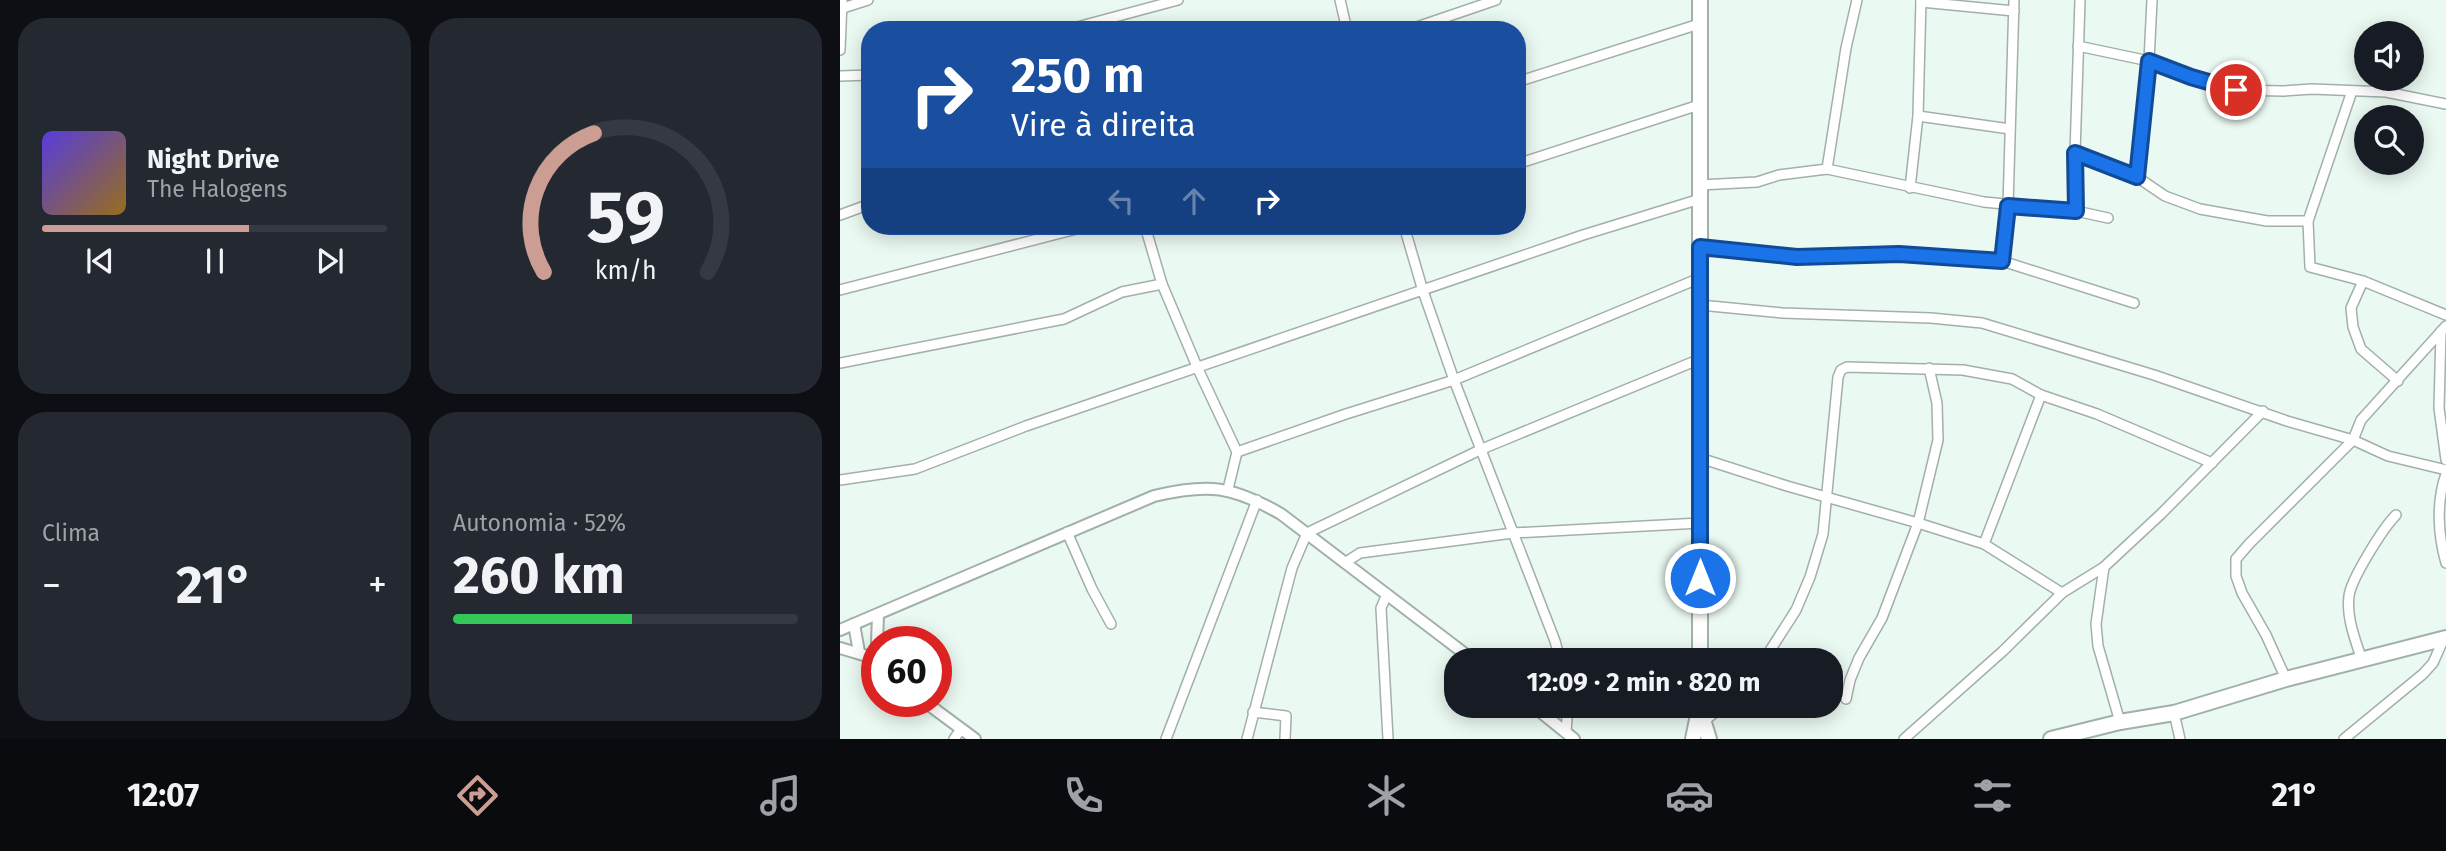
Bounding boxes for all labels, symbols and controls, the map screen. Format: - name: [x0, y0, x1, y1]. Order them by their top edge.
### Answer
- map controls: [2354, 21, 2424, 175]
- button: sound: [2354, 21, 2424, 91]
- text: 250 m: [1011, 46, 1144, 105]
- icon: right: [896, 49, 987, 140]
- pin: [2206, 60, 2266, 120]
- icon: arrive: [2217, 71, 2255, 109]
- button: search: [2354, 105, 2424, 175]
- text: Vire à direita: [1011, 106, 1196, 144]
- text: Night Drive: [147, 144, 279, 175]
- text: 59: [586, 174, 665, 261]
- text: The Halogens: [147, 175, 287, 203]
- icon: left: [1102, 182, 1140, 220]
- icon: ahead: [1175, 182, 1213, 220]
- icon: right: [1248, 182, 1286, 220]
- icon: previous: [81, 242, 119, 280]
- icon: pause: [196, 242, 234, 280]
- icon: next: [311, 242, 349, 280]
- text: km/h: [595, 256, 656, 286]
- text: Autonomia · 52%: [453, 509, 626, 537]
- text: Clima: [42, 519, 100, 547]
- position arrow: [1663, 541, 1737, 615]
- text: 260 km: [453, 544, 625, 607]
- text: 21°: [176, 554, 253, 617]
- text: −: [42, 562, 61, 608]
- text: +: [368, 562, 387, 608]
- speed limit sign: 60: [861, 626, 952, 717]
- text: 12:09 · 2 min · 820 m: [1527, 667, 1760, 698]
- icon: directions: [453, 771, 502, 820]
- icon: music: [756, 771, 805, 820]
- icon: phone: [1059, 771, 1108, 820]
- icon: climate: [1362, 771, 1411, 820]
- icon: car: [1665, 771, 1714, 820]
- icon: filters: [1968, 771, 2017, 820]
- text: 12:07: [127, 776, 199, 814]
- text: 21°: [2271, 776, 2319, 814]

